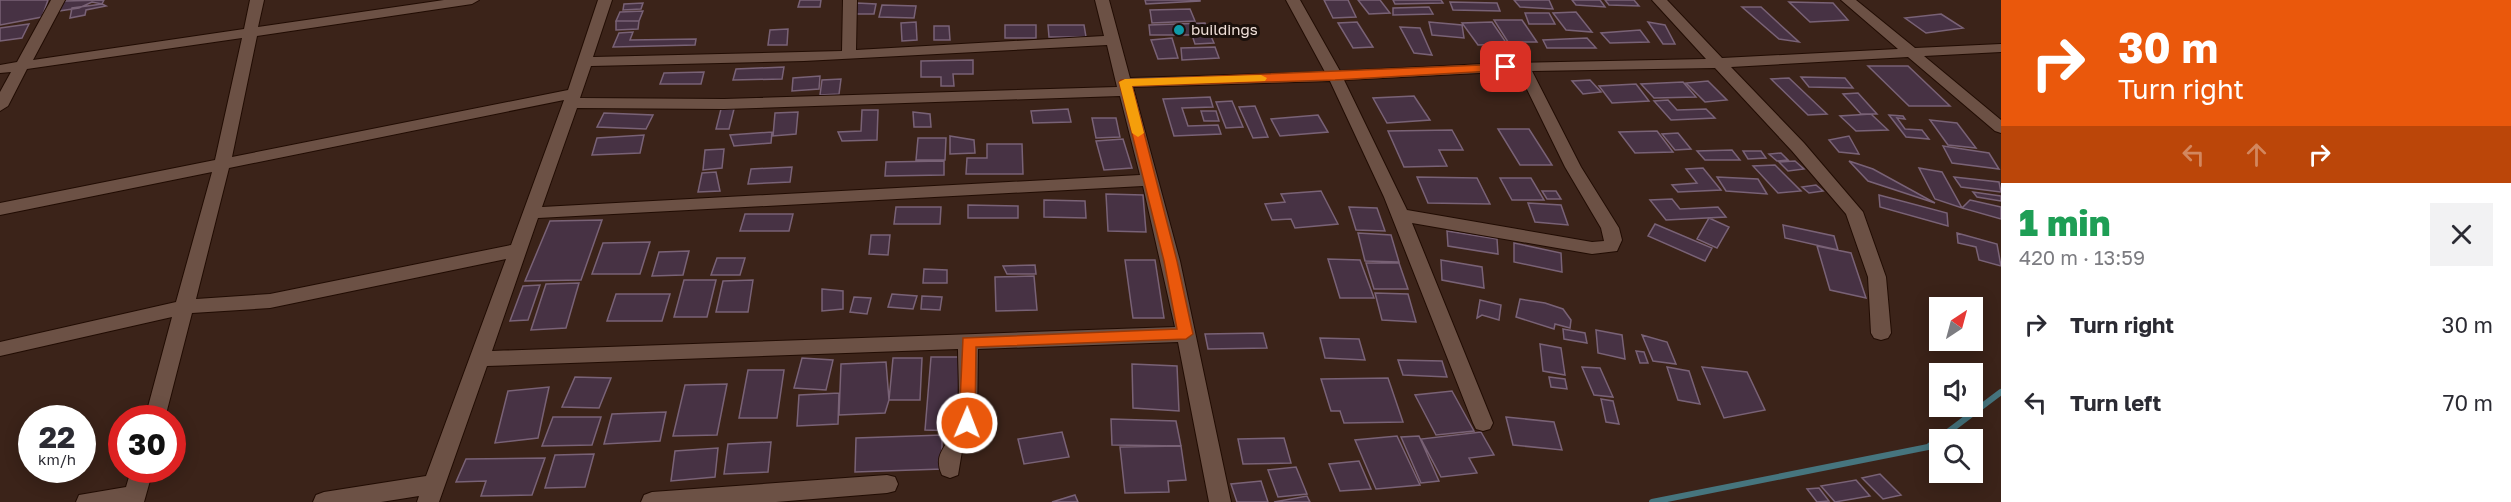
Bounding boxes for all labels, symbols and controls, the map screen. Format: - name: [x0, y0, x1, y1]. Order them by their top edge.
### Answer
- place label: buildings: [1191, 20, 1258, 38]
- text: 30 m: [2118, 22, 2218, 72]
- marker: buildings: [1172, 23, 1186, 37]
- icon: right: [2019, 24, 2097, 102]
- pin: [1480, 41, 1531, 92]
- icon: arrive: [1489, 50, 1522, 83]
- text: Turn right: [2118, 73, 2244, 105]
- icon: left: [2177, 138, 2210, 171]
- icon: ahead: [2240, 138, 2273, 171]
- icon: right: [2303, 138, 2336, 171]
- text: 1 min: [2019, 201, 2110, 244]
- button: close: [2430, 203, 2493, 266]
- text: 420 m · 13:59: [2019, 245, 2145, 269]
- north arrow: [1929, 297, 1983, 351]
- map controls: [1929, 297, 1983, 483]
- icon: right: [2019, 308, 2052, 341]
- text: Turn right: [2070, 311, 2174, 338]
- text: 30 m: [2442, 311, 2493, 338]
- button: sound: [1929, 363, 1983, 417]
- icon: left: [2019, 386, 2052, 419]
- text: Turn left: [2070, 389, 2161, 416]
- text: 70 m: [2443, 389, 2493, 416]
- position arrow: [935, 391, 999, 455]
- speed limit sign: 30: [108, 405, 186, 483]
- text: 22: [39, 419, 75, 455]
- button: search: [1929, 429, 1983, 483]
- text: km/h: [38, 450, 76, 468]

